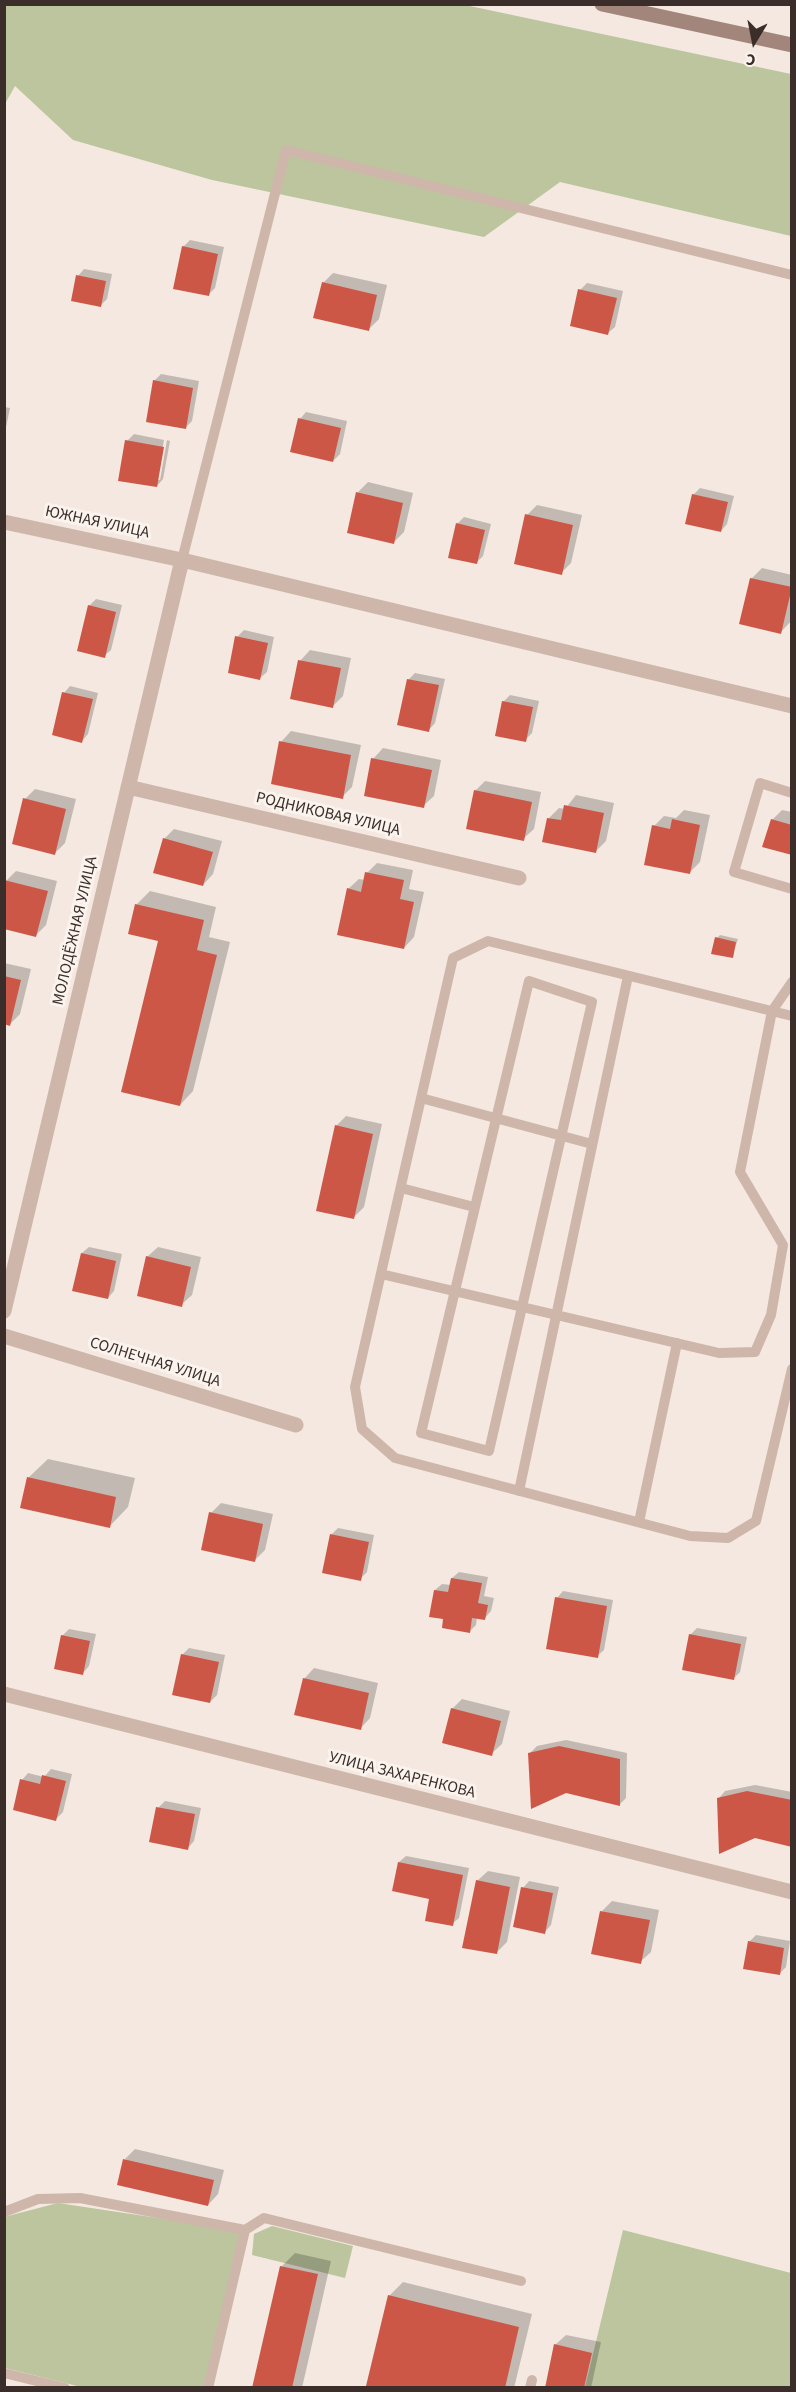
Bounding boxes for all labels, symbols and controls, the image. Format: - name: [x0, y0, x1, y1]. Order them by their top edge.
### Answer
- north arrow: [724, 12, 784, 72]
- text: С: [744, 48, 757, 71]
- street label: ЮЖНАЯ УЛИЦА: [43, 503, 151, 543]
- street label: РОДНИКОВАЯ УЛИЦА: [254, 789, 402, 841]
- street label: МОЛОДЁЖНАЯ УЛИЦА: [49, 855, 103, 1007]
- street label: СОЛНЕЧНАЯ УЛИЦА: [87, 1334, 223, 1392]
- street label: УЛИЦА ЗАХАРЕНКОВА: [327, 1749, 477, 1803]

